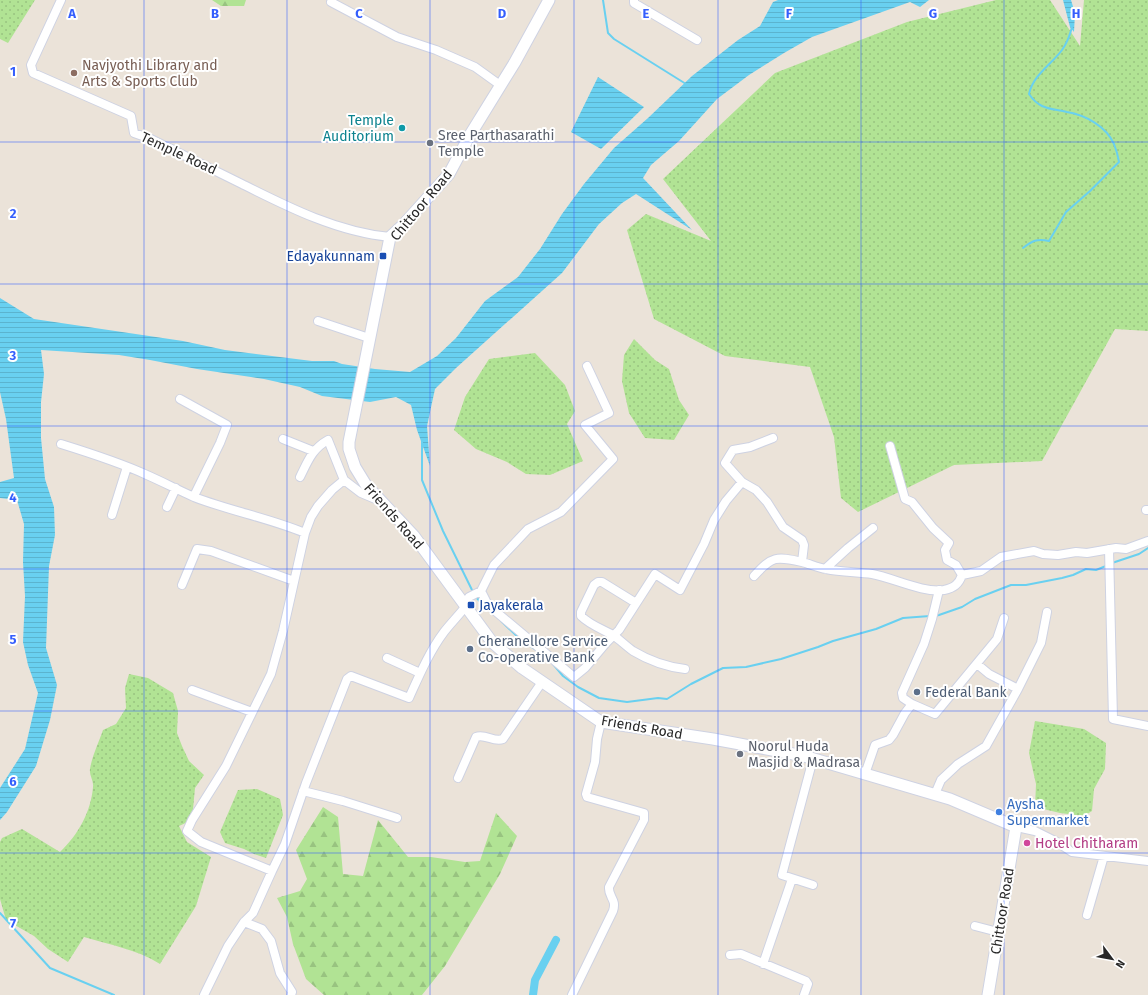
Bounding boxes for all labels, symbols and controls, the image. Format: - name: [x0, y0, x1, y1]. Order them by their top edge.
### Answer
- text: A: [67, 6, 76, 21]
- text: B: [211, 6, 219, 21]
- text: C: [355, 6, 363, 21]
- text: D: [498, 6, 507, 21]
- text: E: [643, 6, 650, 21]
- text: F: [786, 6, 793, 21]
- text: G: [929, 6, 937, 21]
- text: H: [1072, 6, 1080, 21]
- place label: Navjyothi Library and Arts & Sports Club: [82, 57, 218, 90]
- text: 1: [10, 64, 16, 79]
- marker: Navjyothi Library and Arts & Sports Club: [69, 68, 79, 78]
- place label: Temple Auditorium: [323, 112, 394, 145]
- marker: Temple Auditorium: [397, 123, 407, 133]
- place label: Sree Parthasarathi Temple: [438, 127, 554, 160]
- street label: Temple Road: [138, 128, 220, 179]
- marker: Sree Parthasarathi Temple: [425, 138, 435, 148]
- street label: Chittoor Road: [387, 166, 456, 244]
- text: 2: [10, 206, 17, 221]
- place label: Edayakunnam: [286, 248, 375, 265]
- marker: Edayakunnam: [378, 251, 388, 261]
- text: 3: [9, 348, 17, 363]
- street label: Friends Road: [360, 480, 427, 553]
- text: 4: [9, 490, 17, 505]
- place label: Jayakerala: [479, 597, 544, 614]
- marker: Jayakerala: [466, 600, 476, 610]
- text: 5: [10, 632, 17, 647]
- place label: Cheranellore Service Co-operative Bank: [478, 633, 608, 666]
- marker: Cheranellore Service Co-operative Bank: [465, 644, 475, 654]
- place label: Federal Bank: [925, 684, 1008, 701]
- marker: Federal Bank: [912, 687, 922, 697]
- street label: Friends Road: [600, 712, 684, 743]
- place label: Noorul Huda Masjid & Madrasa: [748, 738, 860, 771]
- marker: Noorul Huda Masjid & Madrasa: [735, 749, 745, 759]
- text: 6: [9, 774, 17, 789]
- place label: Aysha Supermarket: [1007, 796, 1090, 829]
- marker: Aysha Supermarket: [994, 807, 1004, 817]
- place label: Hotel Chitharam: [1035, 835, 1138, 852]
- marker: Hotel Chitharam: [1022, 838, 1032, 848]
- street label: Chittoor Road: [987, 867, 1018, 956]
- text: 7: [10, 916, 16, 931]
- north arrow: [1092, 939, 1132, 979]
- text: N: [1113, 957, 1128, 971]

